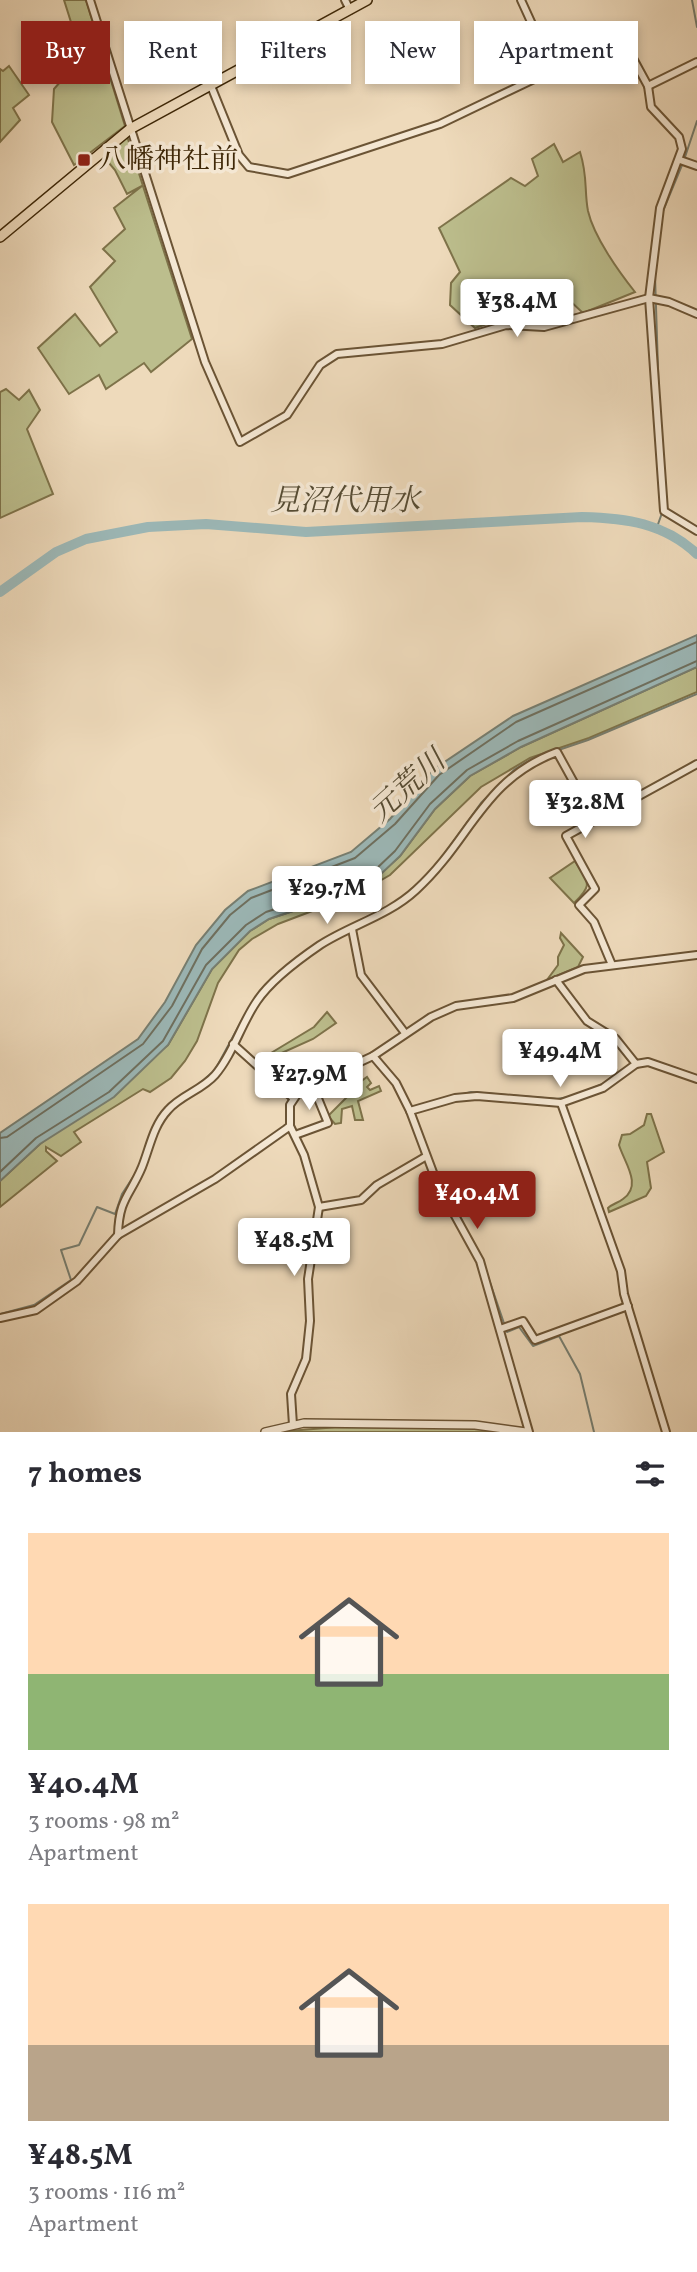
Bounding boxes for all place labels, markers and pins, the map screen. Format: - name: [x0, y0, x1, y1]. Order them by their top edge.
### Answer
- place label: 八幡神社前: [98, 141, 238, 180]
- marker: 八幡神社前: [76, 152, 92, 168]
- pin: ¥38.4M: [460, 280, 574, 339]
- pin: ¥32.8M: [528, 780, 642, 840]
- pin: ¥29.7M: [270, 866, 384, 926]
- pin: ¥49.4M: [503, 1030, 617, 1089]
- pin: ¥27.9M: [252, 1052, 366, 1112]
- pin: ¥40.4M: [420, 1172, 534, 1231]
- pin: ¥48.5M: [237, 1218, 351, 1278]

